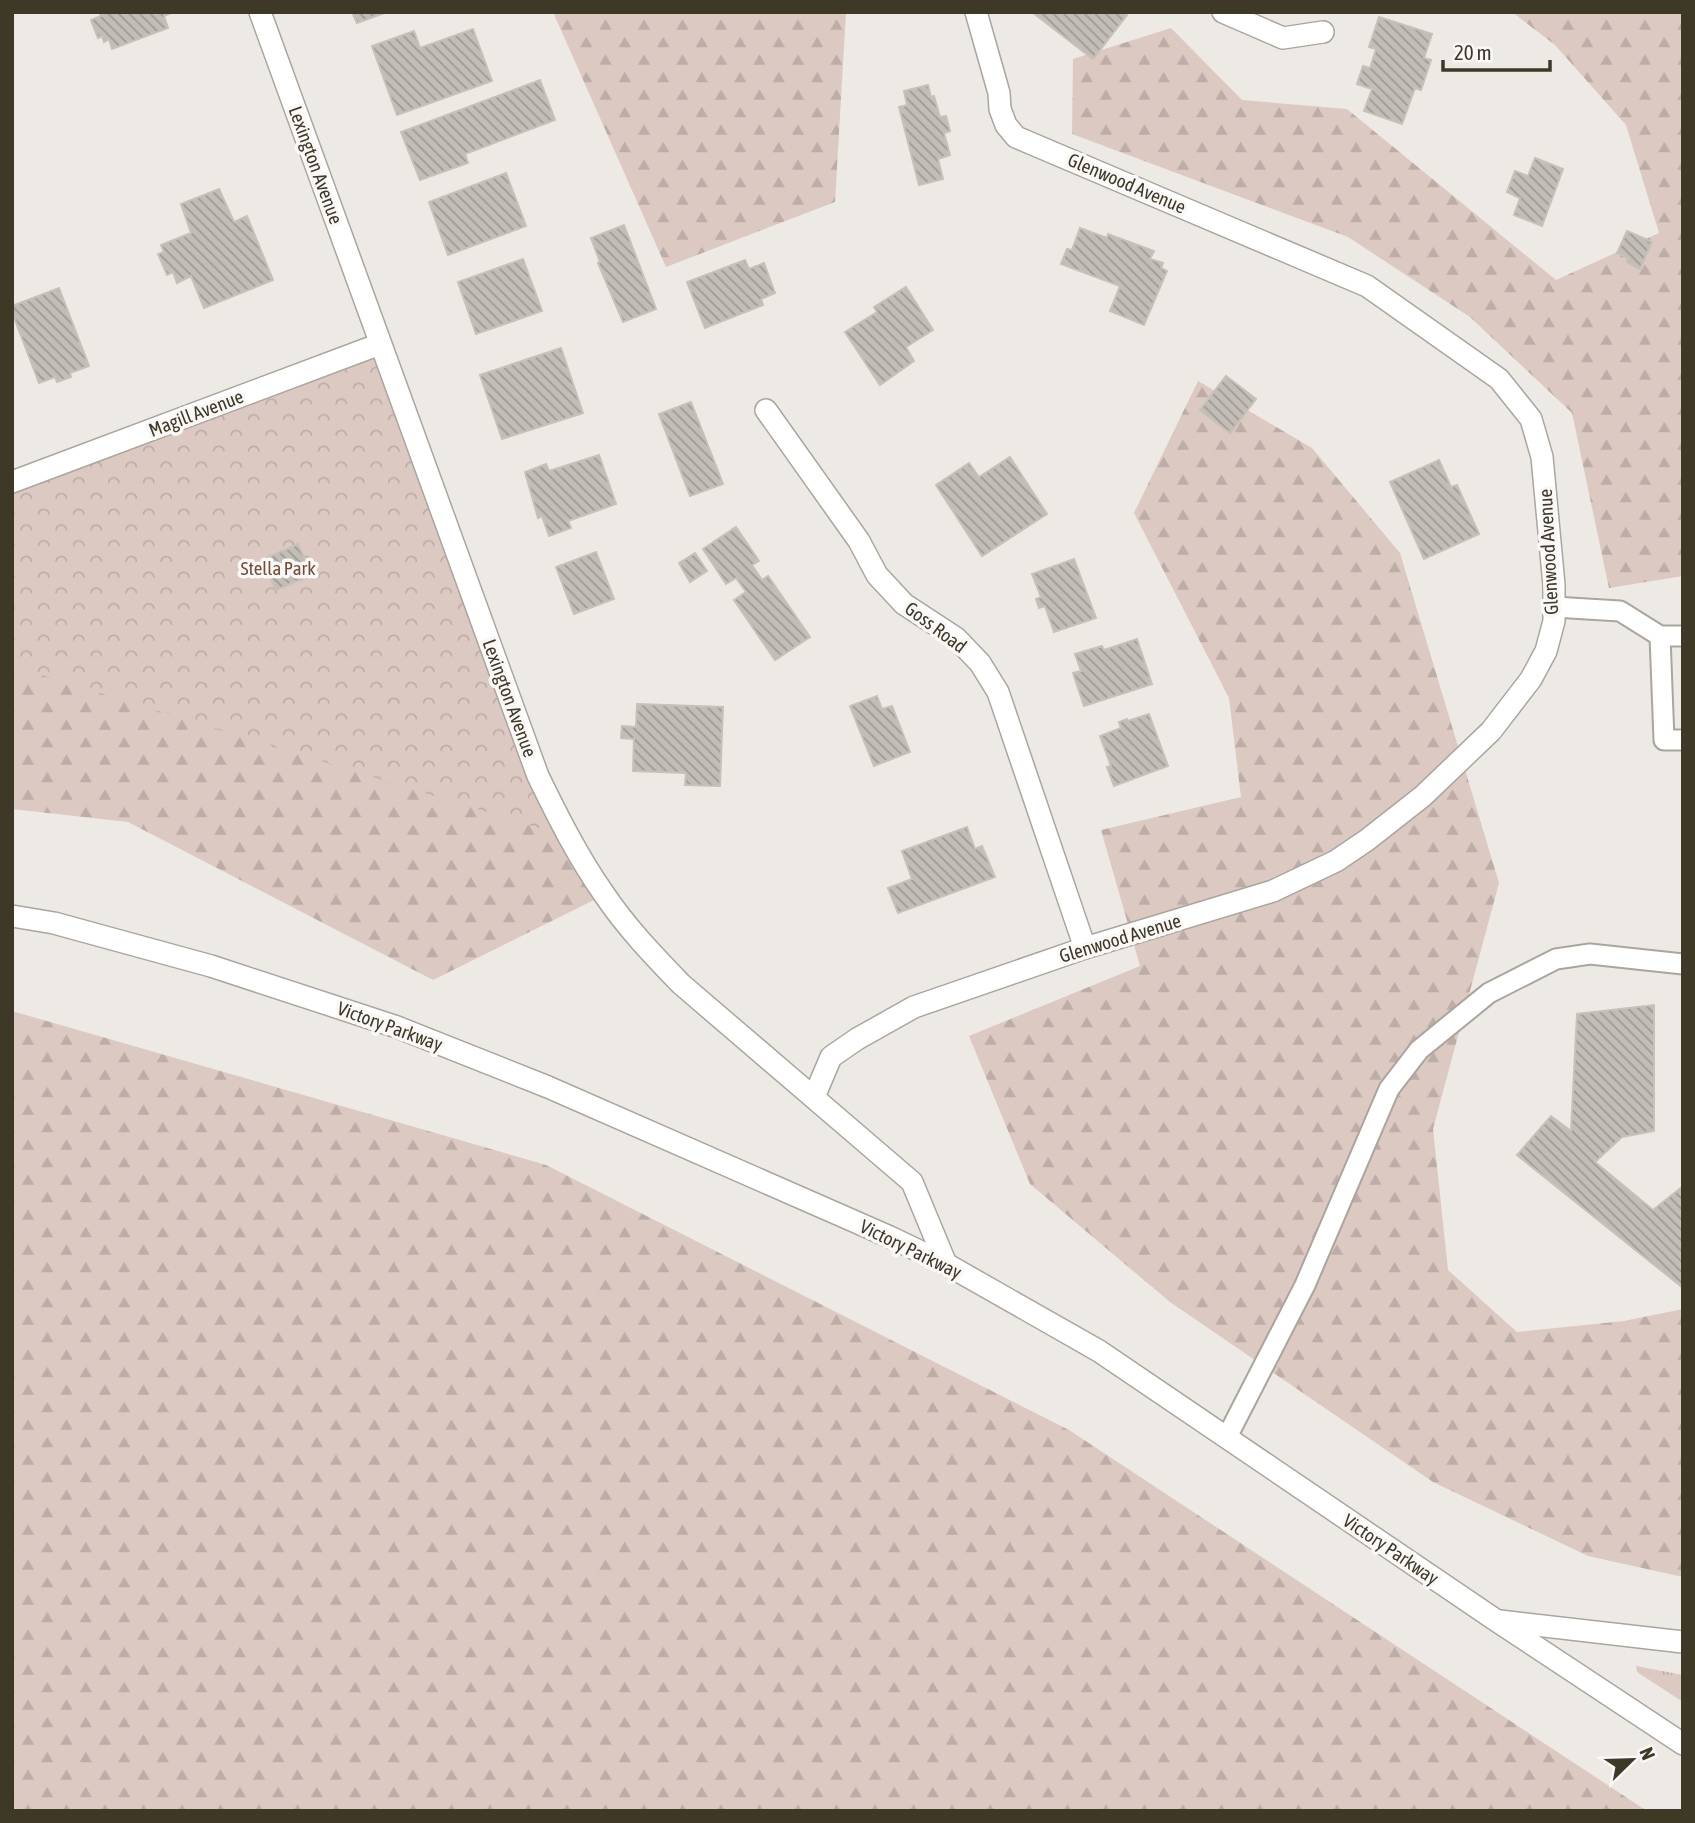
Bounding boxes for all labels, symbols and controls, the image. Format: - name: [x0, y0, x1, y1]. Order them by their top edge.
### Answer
- scale bar: [1443, 28, 1550, 72]
- text: 20 m: [1454, 40, 1492, 64]
- street label: Lexington Avenue: [284, 103, 348, 227]
- street label: Glenwood Avenue: [1065, 148, 1189, 218]
- street label: Magill Avenue: [146, 385, 246, 441]
- street label: Glenwood Avenue: [1534, 489, 1562, 615]
- park label: Stella Park: [240, 557, 316, 579]
- street label: Goss Road: [901, 597, 971, 657]
- street label: Lexington Avenue: [478, 636, 542, 760]
- street label: Glenwood Avenue: [1057, 909, 1183, 967]
- street label: Victory Parkway: [334, 997, 446, 1055]
- street label: Victory Parkway: [857, 1215, 966, 1283]
- street label: Victory Parkway: [1339, 1509, 1443, 1589]
- north arrow: [1597, 1725, 1667, 1795]
- text: N: [1635, 1744, 1660, 1763]

